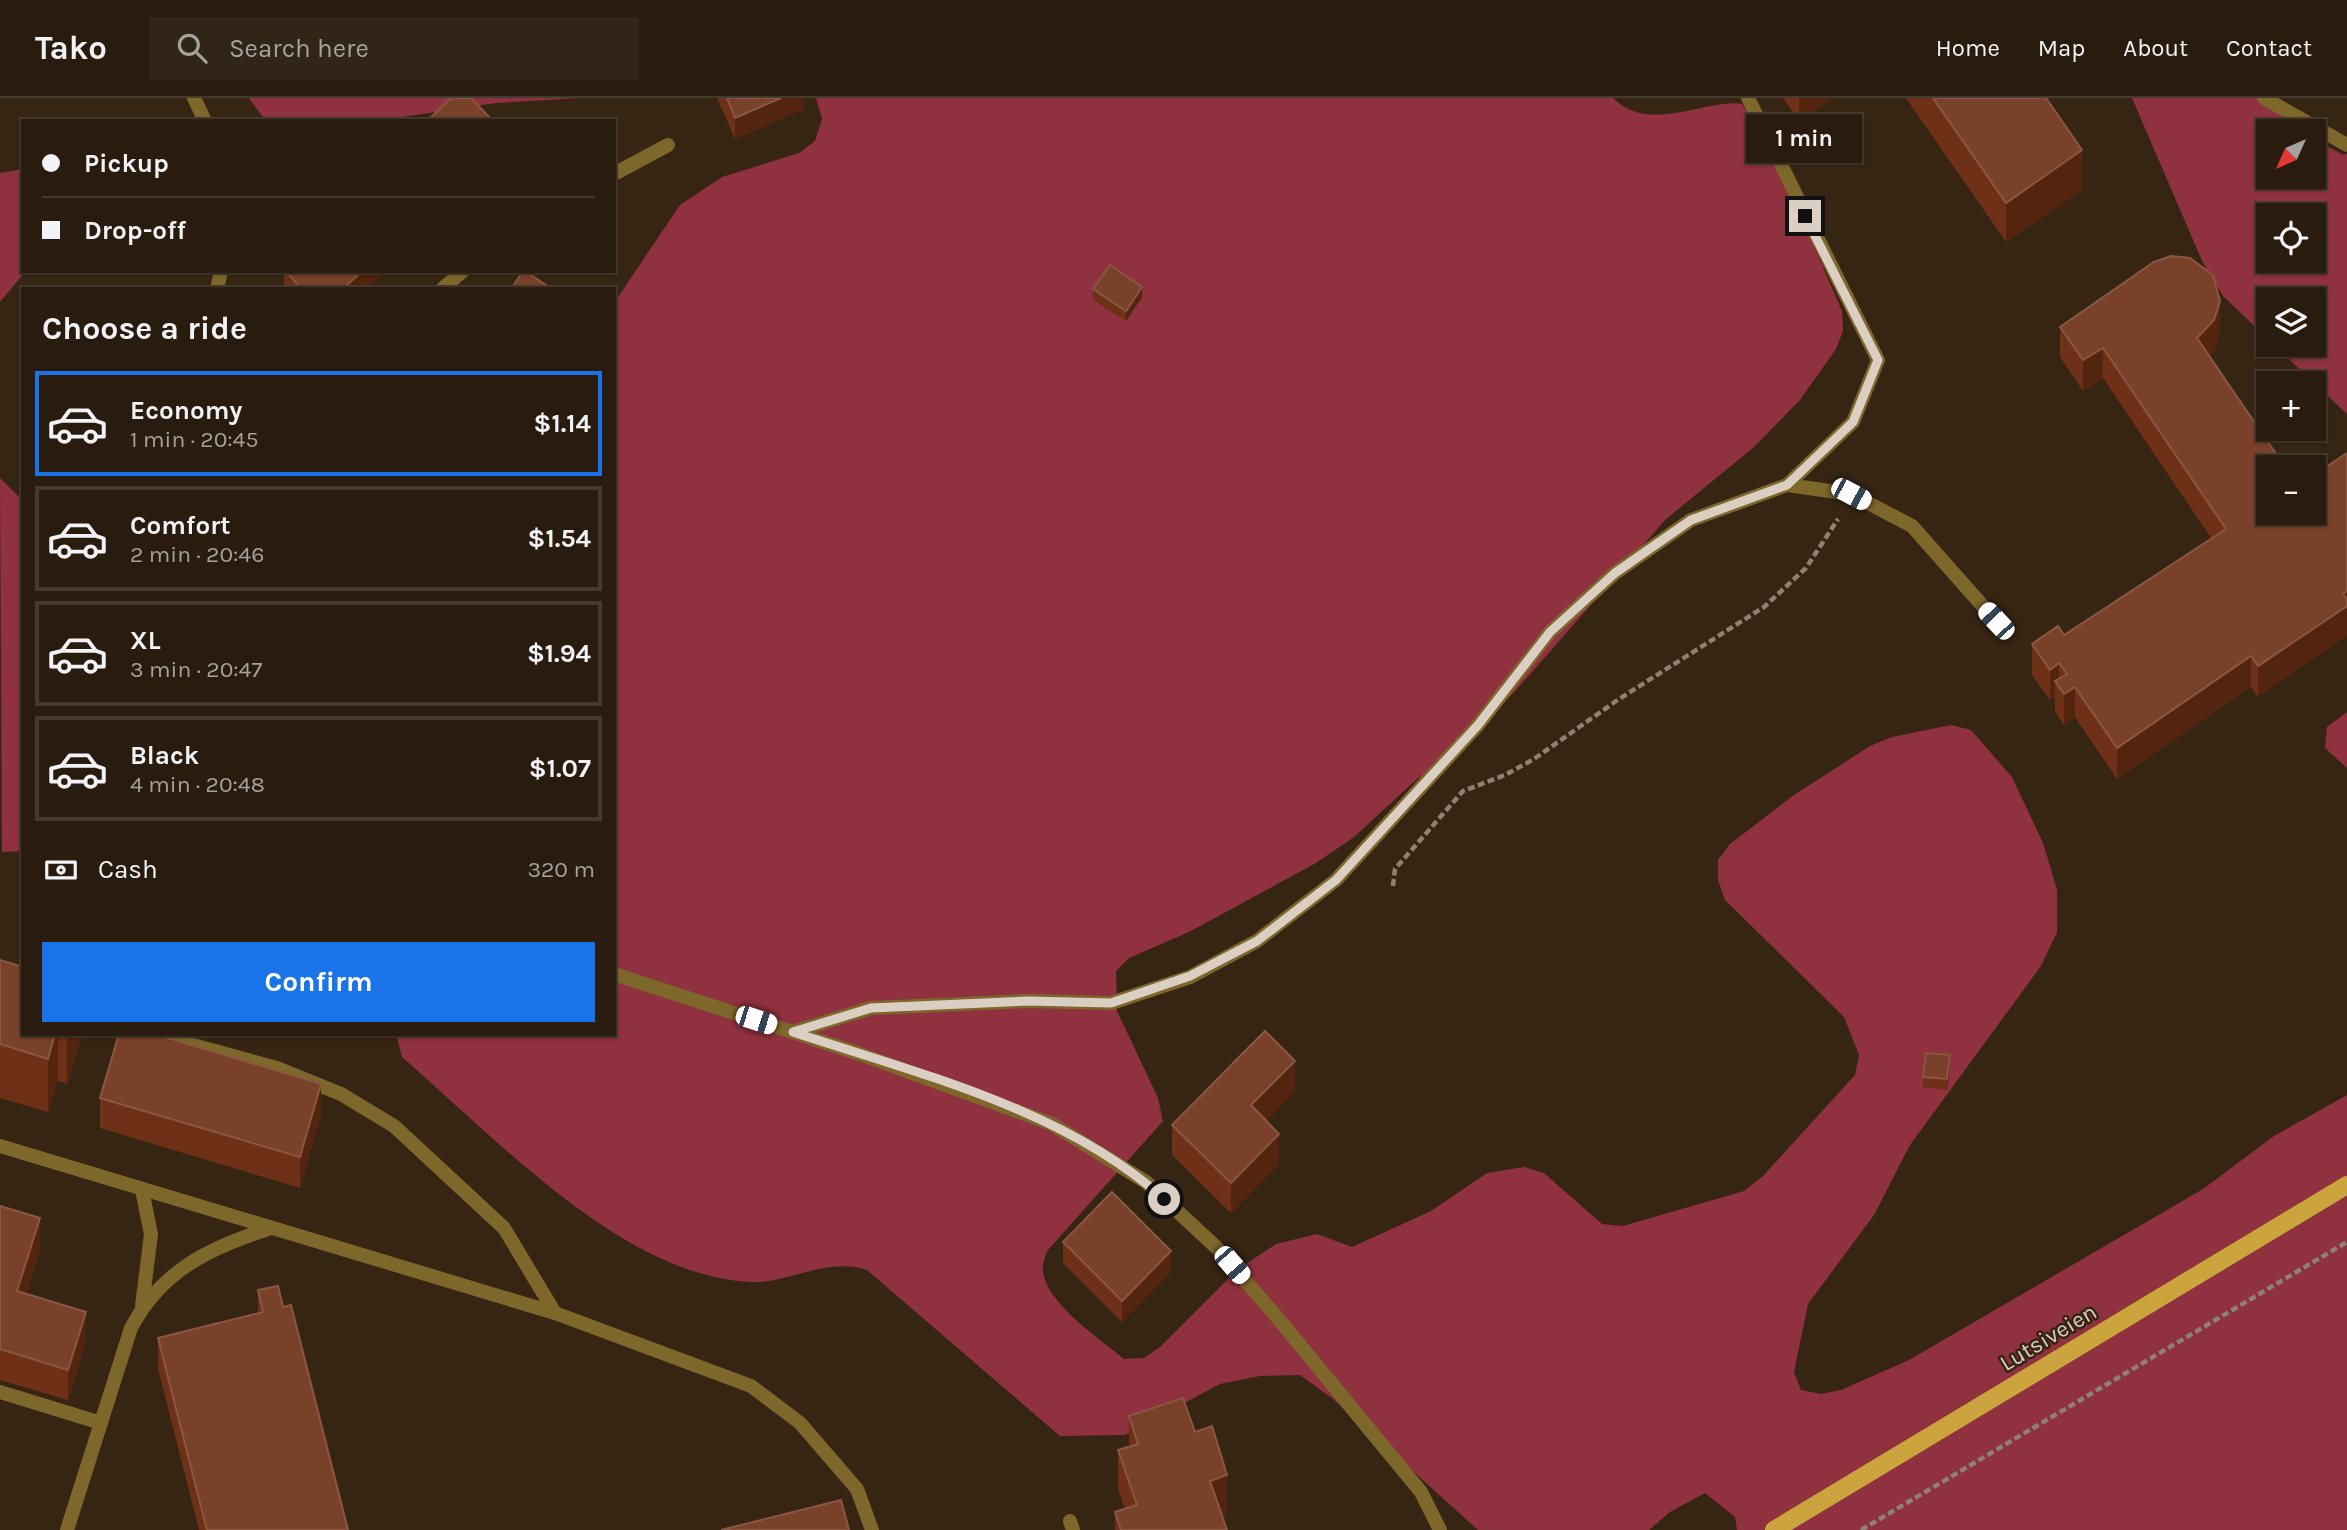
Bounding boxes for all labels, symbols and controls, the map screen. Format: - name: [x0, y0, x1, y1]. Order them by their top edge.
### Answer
- search box: [149, 17, 639, 80]
- text: Tako: [35, 29, 107, 67]
- icon: search: [173, 29, 211, 67]
- text: Search here: [229, 33, 369, 64]
- text: Home: [1936, 34, 2000, 62]
- text: Map: [2038, 34, 2085, 62]
- text: About: [2123, 34, 2188, 62]
- text: Contact: [2226, 34, 2312, 62]
- callout: 1 min: [1747, 115, 1863, 164]
- north arrow: [2256, 119, 2326, 189]
- map controls: [2256, 119, 2326, 525]
- text: 1 min: [1775, 125, 1833, 152]
- text: Pickup: [84, 148, 169, 179]
- route end: [1789, 200, 1821, 232]
- button: locate: [2256, 203, 2326, 273]
- text: Drop-off: [84, 215, 186, 246]
- button: layers: [2256, 287, 2326, 357]
- text: Choose a ride: [42, 310, 247, 347]
- button: +: [2256, 371, 2326, 441]
- icon: car: [46, 392, 109, 455]
- text: Economy: [130, 395, 242, 426]
- text: $1.14: [533, 408, 591, 439]
- text: 1 min · 20:45: [130, 426, 258, 453]
- button: −: [2256, 455, 2326, 525]
- car: [1828, 475, 1875, 513]
- icon: car: [46, 507, 109, 570]
- text: Comfort: [130, 510, 231, 541]
- text: $1.54: [528, 523, 591, 554]
- text: 2 min · 20:46: [130, 541, 264, 568]
- car: [1974, 598, 2019, 644]
- icon: car: [46, 622, 109, 685]
- text: XL: [130, 625, 161, 656]
- text: $1.94: [527, 638, 591, 669]
- text: 3 min · 20:47: [130, 656, 262, 683]
- icon: car: [46, 737, 109, 800]
- text: Black: [130, 740, 199, 771]
- text: $1.07: [529, 753, 591, 784]
- text: 4 min · 20:48: [130, 771, 265, 798]
- icon: cash: [42, 851, 80, 889]
- text: Cash: [98, 854, 158, 885]
- text: 320 m: [527, 856, 595, 883]
- button: Confirm: [42, 942, 595, 1022]
- car: [733, 1004, 780, 1036]
- route start: [1148, 1183, 1180, 1215]
- car: [1211, 1242, 1254, 1288]
- street label: Lutsiveien: [1995, 1298, 2102, 1377]

